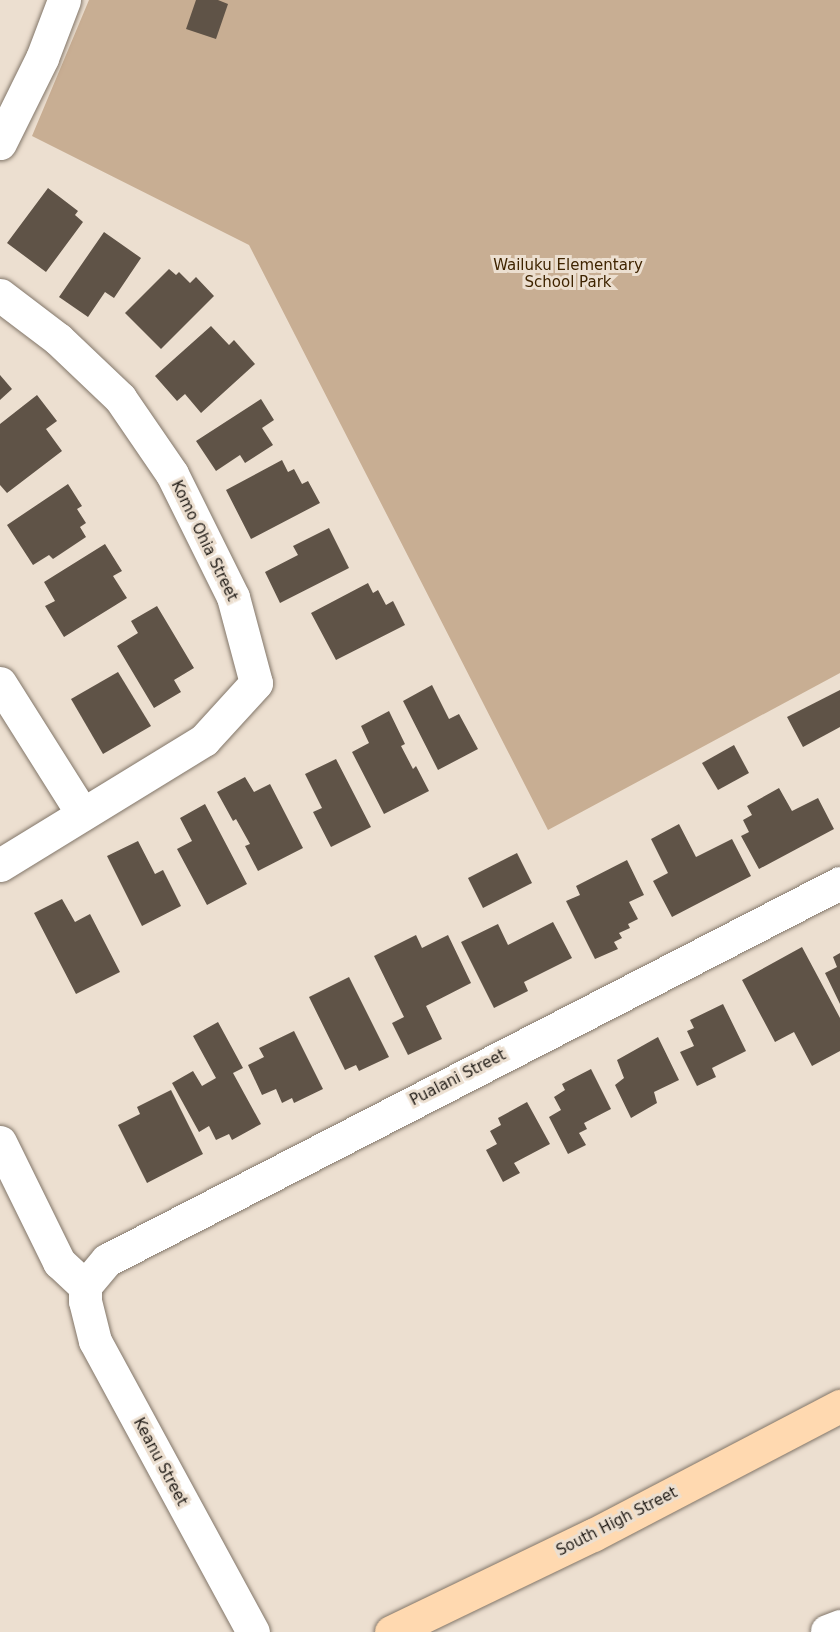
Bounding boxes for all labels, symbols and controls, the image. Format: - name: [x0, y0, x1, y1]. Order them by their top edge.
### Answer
- park label: Wailuku Elementary School Park: [493, 256, 643, 291]
- street label: Komo Ohia Street: [167, 478, 241, 604]
- street label: Pualani Street: [407, 1046, 509, 1110]
- street label: Keanu Street: [129, 1415, 191, 1509]
- street label: South High Street: [554, 1484, 680, 1560]

